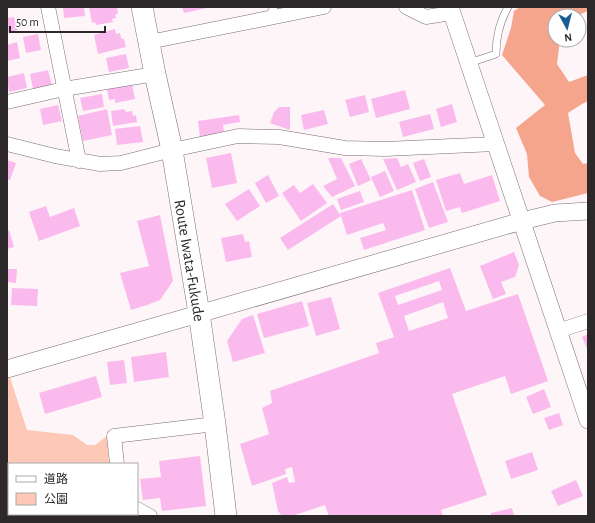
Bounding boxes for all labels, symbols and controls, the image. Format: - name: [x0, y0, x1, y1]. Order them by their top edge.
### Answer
- scale bar: [10, 8, 105, 34]
- north arrow: [547, 8, 587, 48]
- text: 50 m: [16, 16, 39, 28]
- text: N: [564, 32, 573, 43]
- street label: Route Iwata-Fukude: [171, 198, 207, 323]
- legend: [8, 463, 138, 515]
- text: 道路: [44, 472, 68, 485]
- text: 公園: [44, 493, 68, 505]

